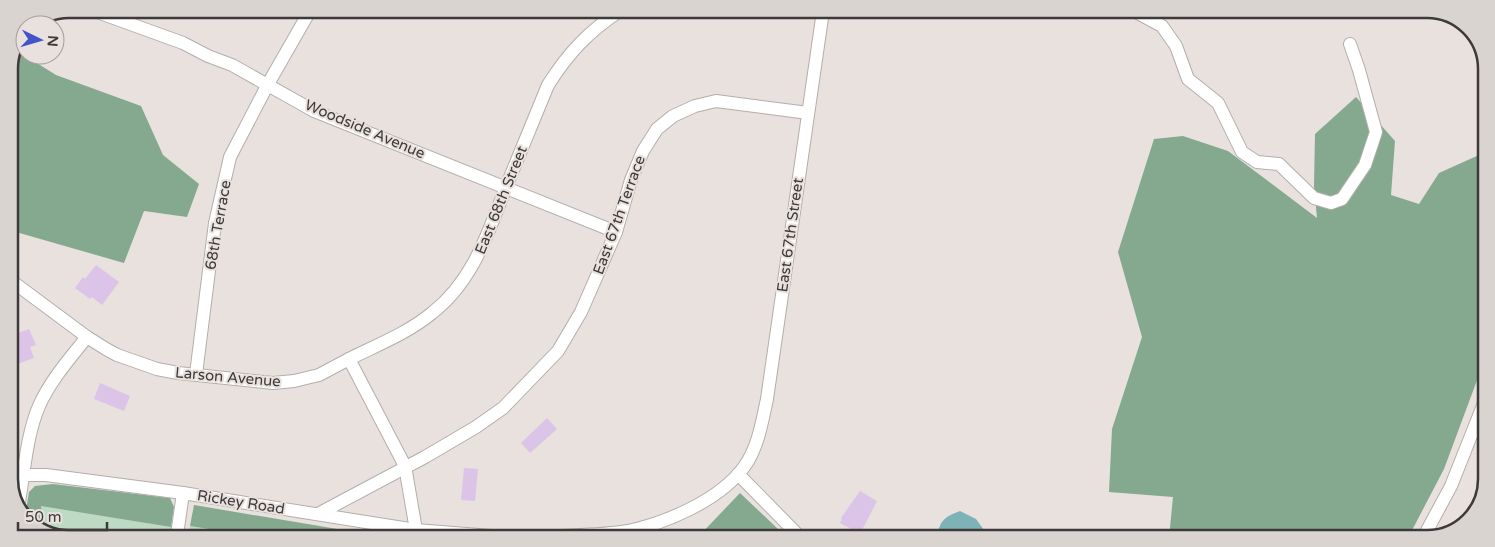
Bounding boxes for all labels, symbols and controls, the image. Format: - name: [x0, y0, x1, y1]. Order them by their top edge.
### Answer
- north arrow: [15, 15, 65, 65]
- text: N: [43, 35, 61, 47]
- street label: Woodside Avenue: [302, 96, 428, 162]
- street label: East 68th Street: [471, 143, 531, 257]
- street label: East 67th Terrace: [589, 153, 649, 277]
- street label: East 67th Street: [773, 176, 807, 293]
- street label: 68th Terrace: [201, 179, 235, 271]
- street label: Larson Avenue: [174, 363, 282, 391]
- street label: Rickey Road: [196, 486, 286, 518]
- scale bar: [18, 500, 106, 532]
- text: 50 m: [25, 508, 62, 526]

